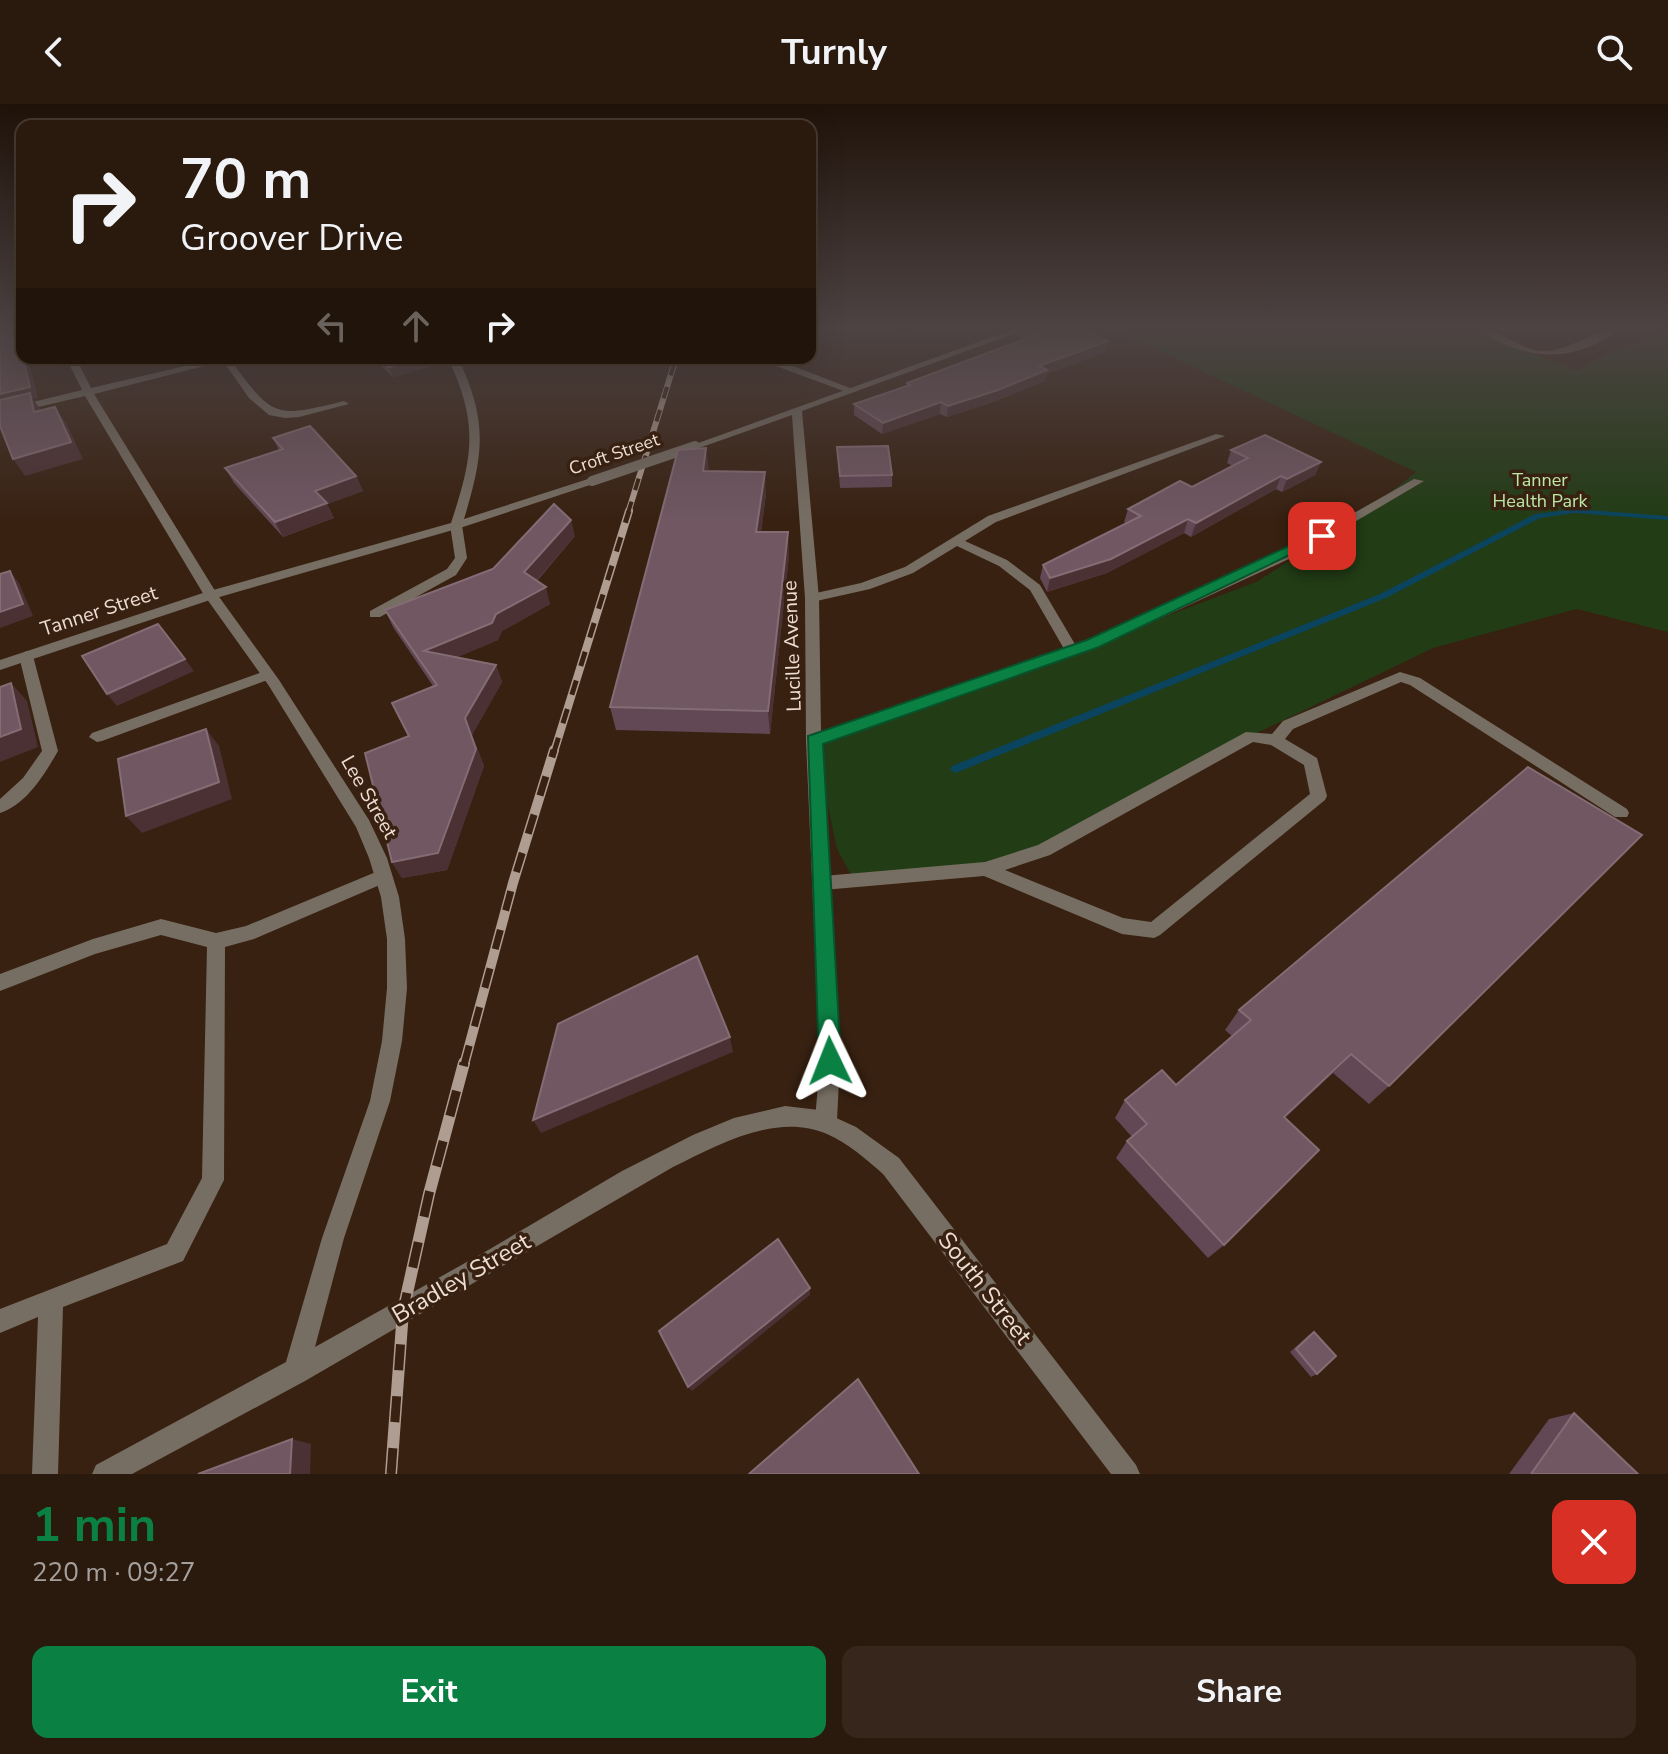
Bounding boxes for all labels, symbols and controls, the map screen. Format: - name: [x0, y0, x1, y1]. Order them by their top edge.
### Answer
- text: Turnly: [781, 28, 887, 77]
- icon: back: [32, 30, 76, 74]
- icon: search: [1592, 30, 1636, 74]
- text: 70 m: [180, 141, 311, 218]
- icon: right: [48, 152, 152, 256]
- text: Groover Drive: [180, 214, 404, 263]
- icon: left: [310, 304, 354, 348]
- icon: ahead: [394, 304, 438, 348]
- icon: right: [478, 304, 522, 348]
- street label: Croft Street: [566, 427, 663, 481]
- park label: Tanner Health Park: [1492, 468, 1589, 513]
- pin: [1288, 502, 1356, 570]
- icon: arrive: [1300, 514, 1344, 558]
- street label: Tanner Street: [37, 579, 162, 643]
- street label: Lucille Avenue: [776, 580, 808, 712]
- street label: Lee Street: [334, 751, 404, 844]
- position arrow: [788, 1019, 872, 1103]
- street label: Bradley Street: [386, 1225, 537, 1331]
- street label: South Street: [931, 1225, 1040, 1352]
- text: 1 min: [32, 1492, 156, 1558]
- button: close: [1552, 1500, 1636, 1584]
- text: 220 m · 09:27: [32, 1555, 195, 1590]
- button: Exit: [32, 1646, 826, 1738]
- button: Share: [842, 1646, 1636, 1738]

